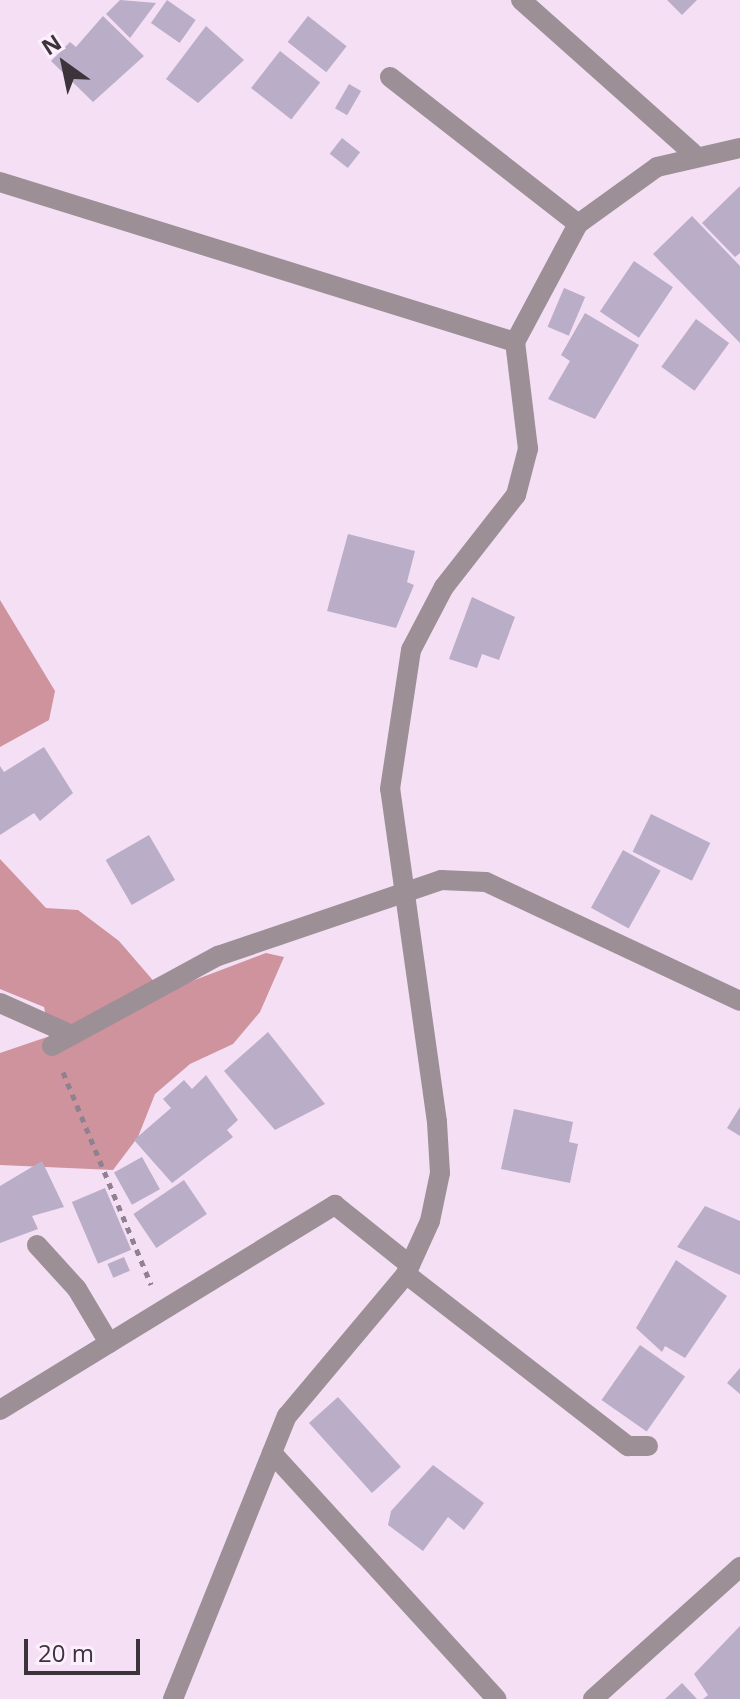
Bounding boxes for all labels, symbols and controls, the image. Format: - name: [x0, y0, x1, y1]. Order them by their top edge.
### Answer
- north arrow: [24, 24, 104, 104]
- text: N: [35, 26, 67, 61]
- scale bar: [28, 1623, 144, 1673]
- text: 20 m: [38, 1636, 94, 1669]

